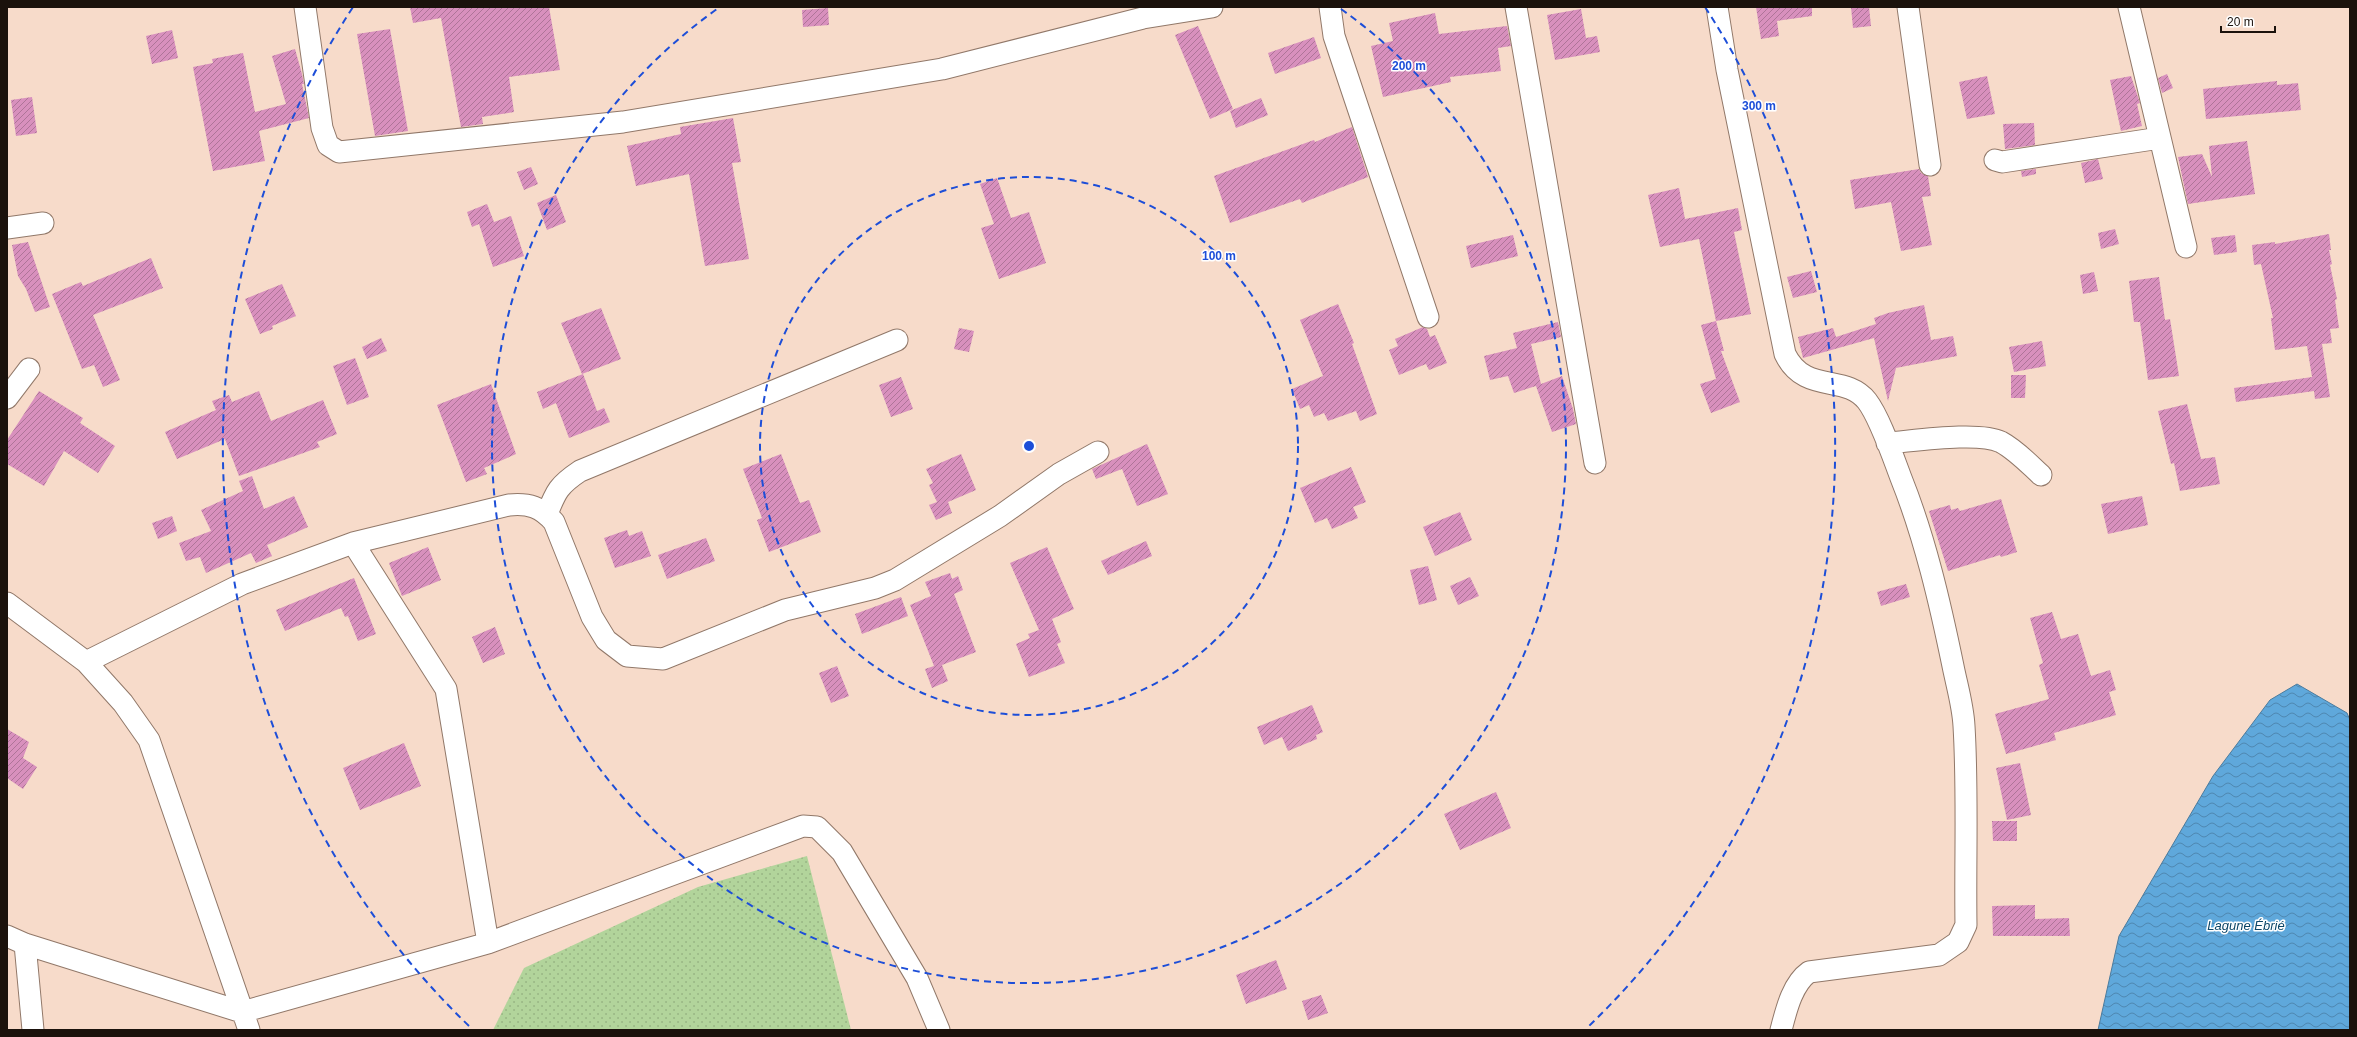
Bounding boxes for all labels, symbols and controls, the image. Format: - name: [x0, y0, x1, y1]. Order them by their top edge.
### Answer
- scale bar: [2221, 8, 2275, 34]
- text: 20 m: [2227, 15, 2254, 29]
- text: 200 m: [1392, 59, 1426, 73]
- text: 300 m: [1742, 99, 1776, 113]
- text: 100 m: [1202, 249, 1236, 263]
- centre of rings: [1022, 439, 1036, 453]
- water label: Lagune Ébrié: [2207, 918, 2285, 933]

